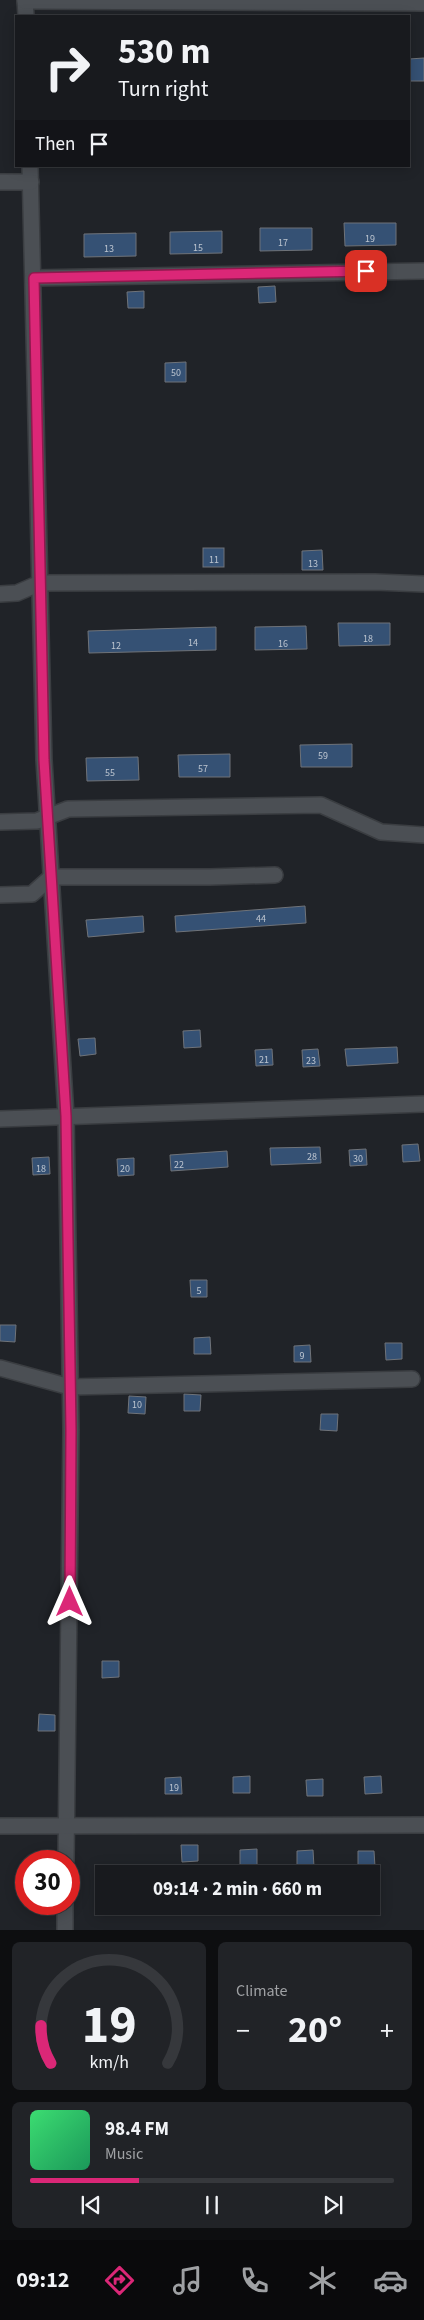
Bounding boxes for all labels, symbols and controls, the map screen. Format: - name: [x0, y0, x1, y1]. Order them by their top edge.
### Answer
- text: 530 m: [118, 27, 210, 77]
- icon: right: [35, 35, 100, 100]
- text: Turn right: [118, 73, 208, 105]
- icon: arrive: [85, 130, 113, 158]
- text: Then: [35, 131, 75, 158]
- house number: 19: [365, 232, 375, 246]
- house number: 17: [278, 236, 288, 250]
- house number: 15: [193, 241, 203, 255]
- house number: 13: [104, 242, 114, 256]
- pin: [345, 250, 387, 292]
- icon: arrive: [352, 257, 380, 285]
- house number: 50: [171, 366, 181, 380]
- house number: 11: [209, 553, 219, 567]
- house number: 13: [308, 557, 318, 571]
- house number: 18: [363, 632, 373, 646]
- house number: 14: [188, 636, 198, 650]
- house number: 16: [278, 637, 288, 651]
- house number: 12: [111, 639, 121, 653]
- house number: 59: [318, 749, 328, 763]
- house number: 57: [198, 762, 208, 776]
- house number: 55: [105, 766, 115, 780]
- house number: 44: [256, 912, 266, 926]
- house number: 21: [259, 1053, 269, 1067]
- house number: 23: [306, 1054, 316, 1068]
- house number: 28: [307, 1150, 317, 1164]
- house number: 30: [353, 1152, 363, 1166]
- house number: 22: [174, 1158, 184, 1172]
- house number: 18: [36, 1162, 46, 1176]
- house number: 20: [120, 1162, 130, 1176]
- house number: 5: [197, 1284, 202, 1298]
- house number: 9: [300, 1349, 305, 1363]
- house number: 10: [132, 1398, 142, 1412]
- position arrow: [43, 1575, 95, 1627]
- house number: 19: [169, 1781, 179, 1795]
- speed limit sign: 30: [15, 1850, 80, 1915]
- text: 09:14 · 2 min · 660 m: [153, 1876, 322, 1903]
- text: Climate: [236, 1980, 287, 2002]
- text: 19: [82, 1989, 136, 2063]
- text: 20°: [288, 2003, 342, 2057]
- text: −: [236, 2011, 250, 2051]
- text: +: [380, 2011, 394, 2051]
- text: km/h: [89, 2050, 129, 2075]
- text: 98.4 FM: [105, 2116, 169, 2143]
- text: Music: [105, 2143, 143, 2165]
- icon: previous: [77, 2191, 105, 2219]
- icon: pause: [198, 2191, 226, 2219]
- icon: next: [319, 2191, 347, 2219]
- icon: directions: [102, 2263, 137, 2298]
- icon: music: [170, 2263, 205, 2298]
- icon: phone: [237, 2263, 272, 2298]
- icon: climate: [305, 2263, 340, 2298]
- icon: car: [373, 2263, 408, 2298]
- text: 09:12: [16, 2264, 69, 2296]

